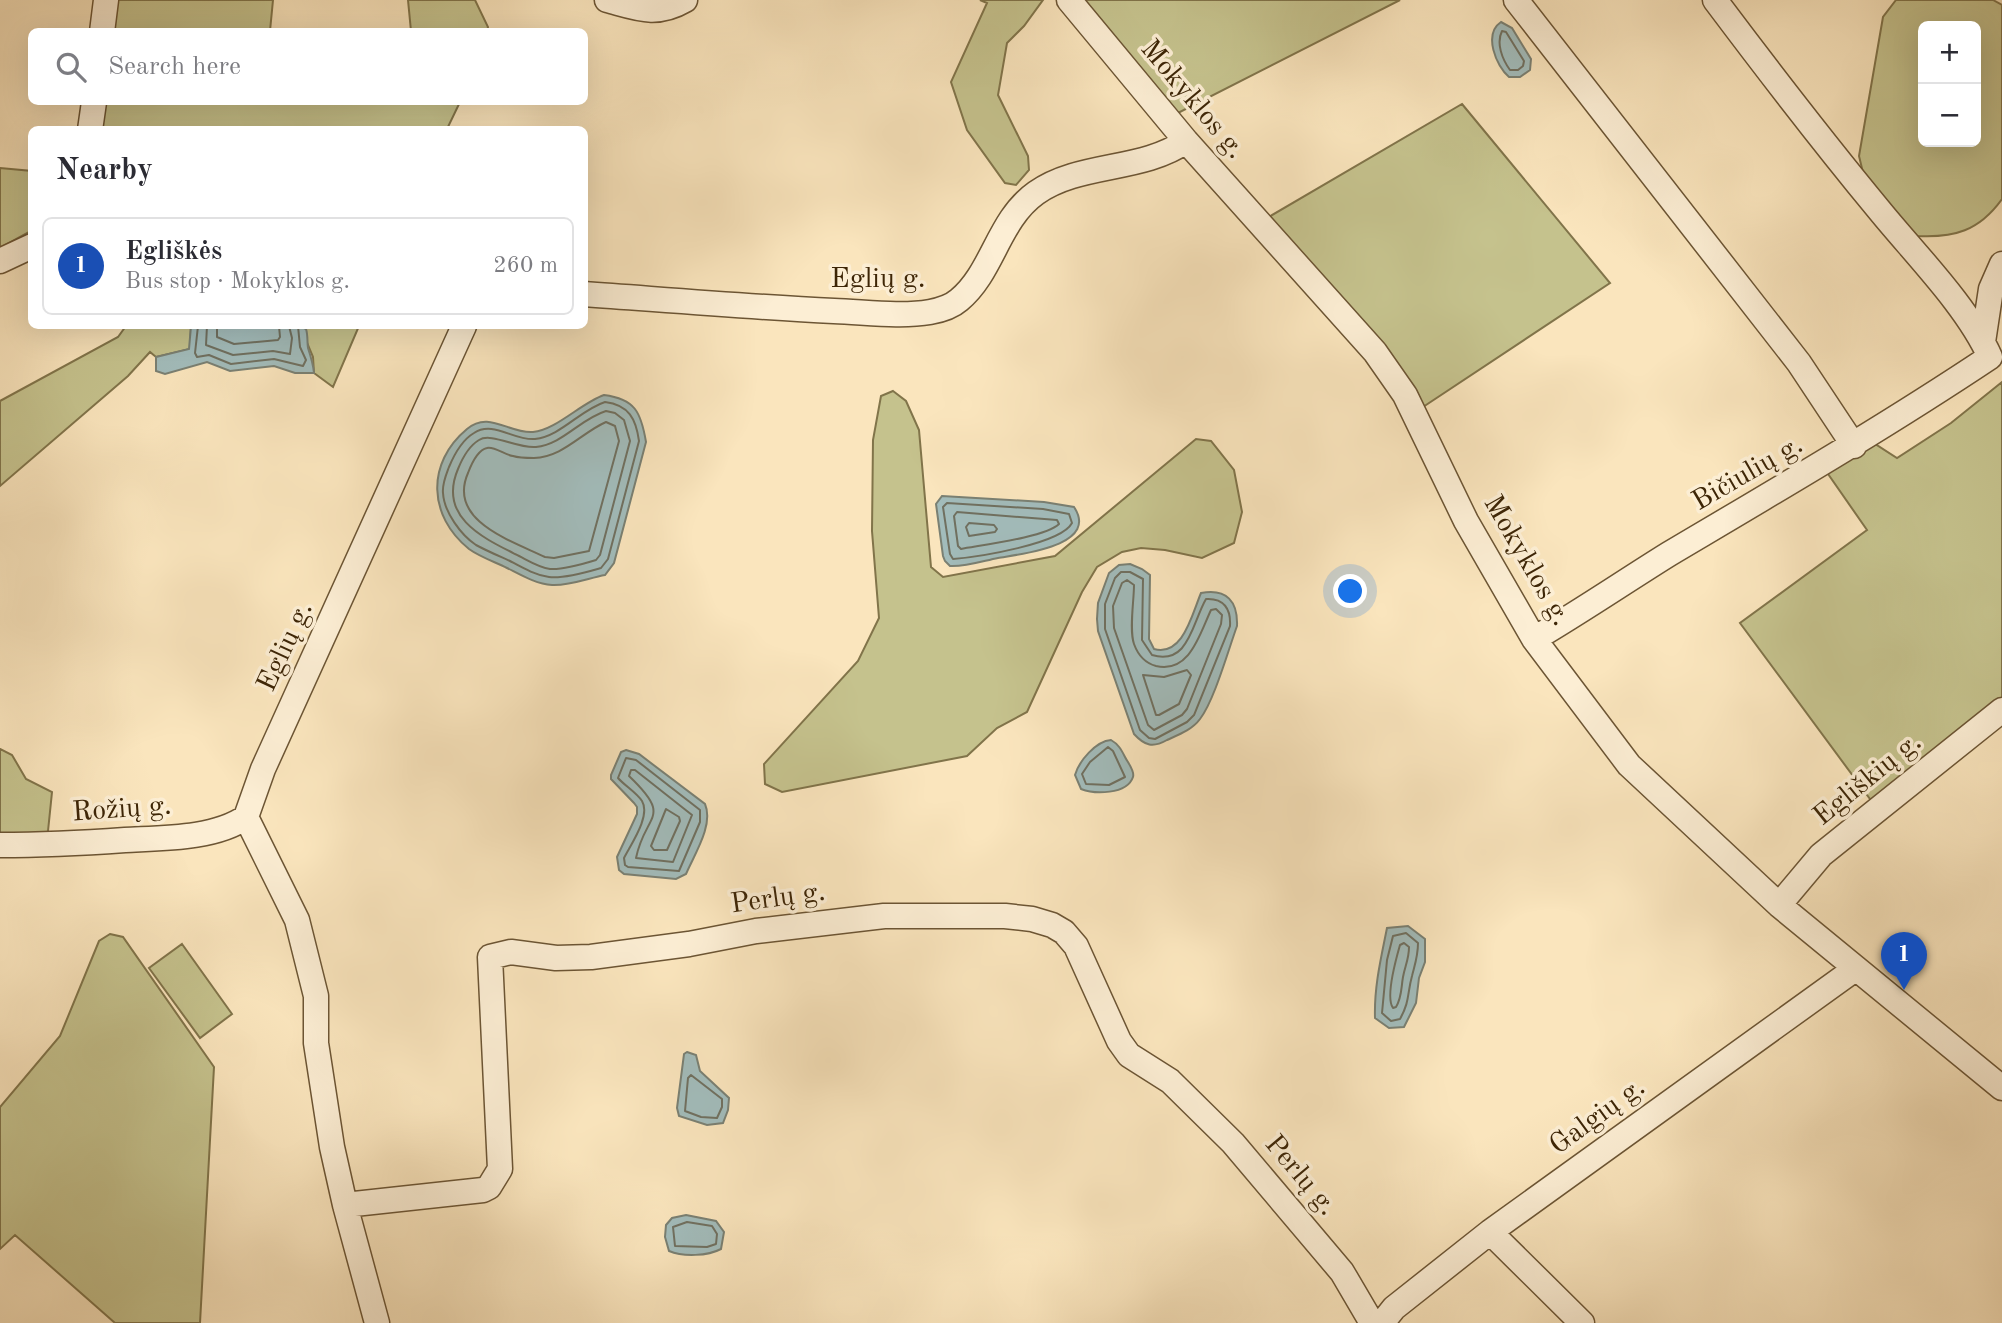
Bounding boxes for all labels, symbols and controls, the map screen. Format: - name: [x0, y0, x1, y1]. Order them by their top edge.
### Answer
- map controls: [1918, 21, 1981, 147]
- button: +: [1918, 21, 1981, 84]
- search box: [28, 28, 588, 105]
- street label: Mokyklos g.: [1134, 35, 1250, 165]
- icon: search: [52, 48, 90, 86]
- text: Search here: [108, 54, 241, 80]
- button: −: [1918, 84, 1981, 147]
- text: Nearby: [56, 156, 153, 186]
- text: Egliškės: [125, 239, 222, 265]
- text: 1: [74, 254, 88, 277]
- text: 260 m: [493, 254, 558, 277]
- street label: Eglių g.: [830, 266, 926, 294]
- text: Bus stop · Mokyklos g.: [125, 270, 350, 293]
- street label: Bičiulių g.: [1688, 431, 1808, 517]
- street label: Mokyklos g.: [1477, 491, 1575, 631]
- your location: [1333, 574, 1367, 608]
- street label: Eglių g.: [253, 598, 319, 696]
- street label: Egliškių g.: [1809, 728, 1927, 832]
- street label: Rožių g.: [71, 793, 173, 827]
- street label: Perlų g.: [729, 879, 827, 919]
- pin: 1: [1881, 932, 1927, 990]
- street label: Galgių g.: [1545, 1073, 1651, 1161]
- street label: Perlų g.: [1259, 1131, 1341, 1221]

